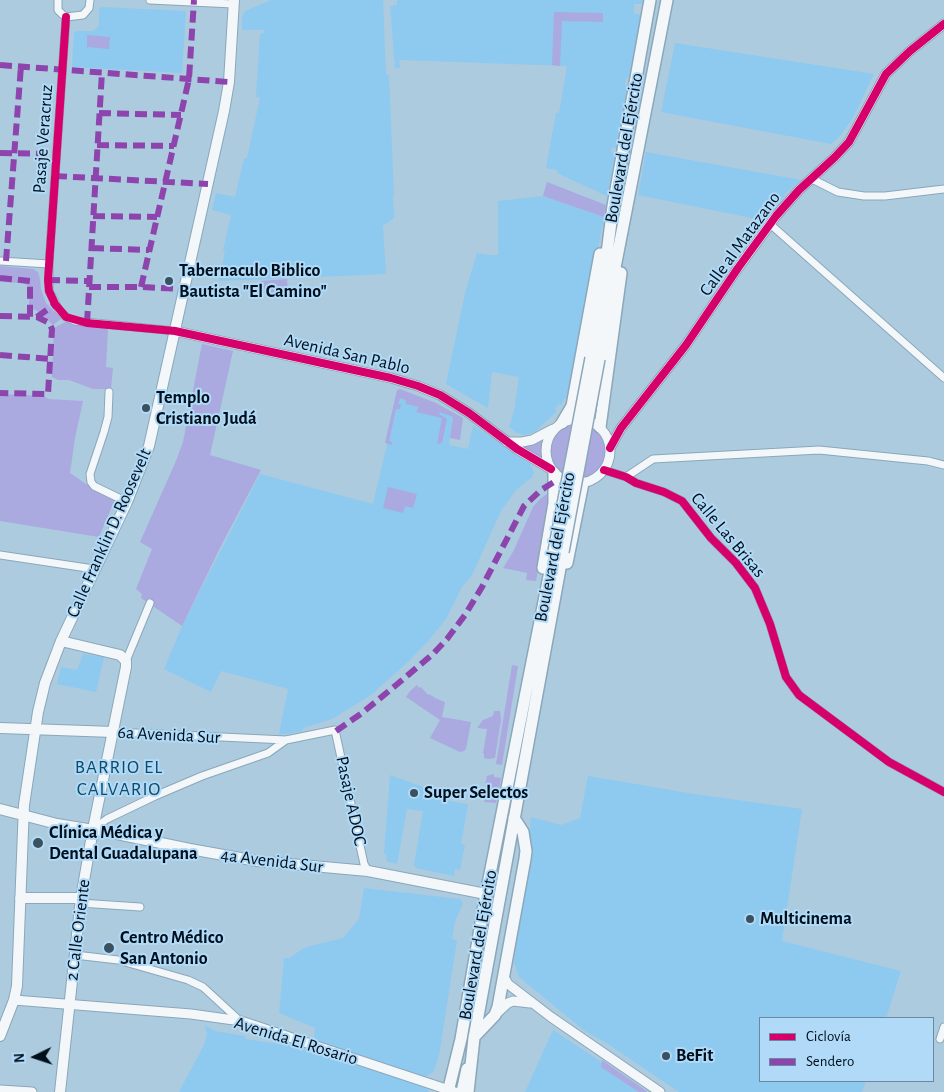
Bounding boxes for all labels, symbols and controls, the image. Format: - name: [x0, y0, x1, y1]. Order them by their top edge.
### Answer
- street label: Boulevard del Ejército: [600, 71, 648, 225]
- street label: Pasaje Veracruz: [28, 84, 58, 194]
- street label: Calle al Matazano: [695, 188, 785, 300]
- place label: Tabernaculo Biblico Bautista "El Camino": [179, 260, 327, 302]
- marker: Tabernaculo Biblico Bautista "El Camino": [163, 275, 175, 287]
- street label: Avenida San Pablo: [282, 329, 412, 379]
- place label: Templo Cristiano Judá: [156, 387, 257, 429]
- marker: Templo Cristiano Judá: [140, 402, 152, 414]
- street label: Calle Franklin D. Roosevelt: [62, 445, 156, 621]
- street label: Boulevard del Ejército: [530, 470, 580, 624]
- street label: Calle Las Brisas: [686, 488, 770, 582]
- street label: 6a Avenida Sur: [117, 722, 221, 748]
- street label: Pasaje ADOC: [331, 754, 371, 848]
- district label: BARRIO EL CALVARIO: [74, 756, 164, 800]
- place label: Super Selectos: [424, 782, 528, 804]
- marker: Super Selectos: [408, 787, 420, 799]
- place label: Clínica Médica y Dental Guadalupana: [49, 822, 198, 864]
- marker: Clínica Médica y Dental Guadalupana: [31, 836, 45, 850]
- street label: 4a Avenida Sur: [219, 844, 325, 878]
- street label: Boulevard del Ejército: [454, 868, 502, 1022]
- street label: 2 Calle Oriente: [61, 878, 95, 982]
- place label: Multicinema: [760, 908, 852, 930]
- marker: Multicinema: [744, 913, 756, 925]
- place label: Centro Médico San Antonio: [120, 927, 224, 970]
- marker: Centro Médico San Antonio: [102, 941, 116, 955]
- street label: Avenida El Rosario: [232, 1012, 360, 1070]
- legend: [759, 1017, 934, 1082]
- text: Ciclovía: [806, 1029, 851, 1044]
- north arrow: [10, 1032, 60, 1082]
- place label: BeFit: [676, 1045, 713, 1067]
- marker: BeFit: [660, 1050, 672, 1062]
- text: N: [13, 1053, 27, 1063]
- text: Sendero: [806, 1054, 854, 1069]

